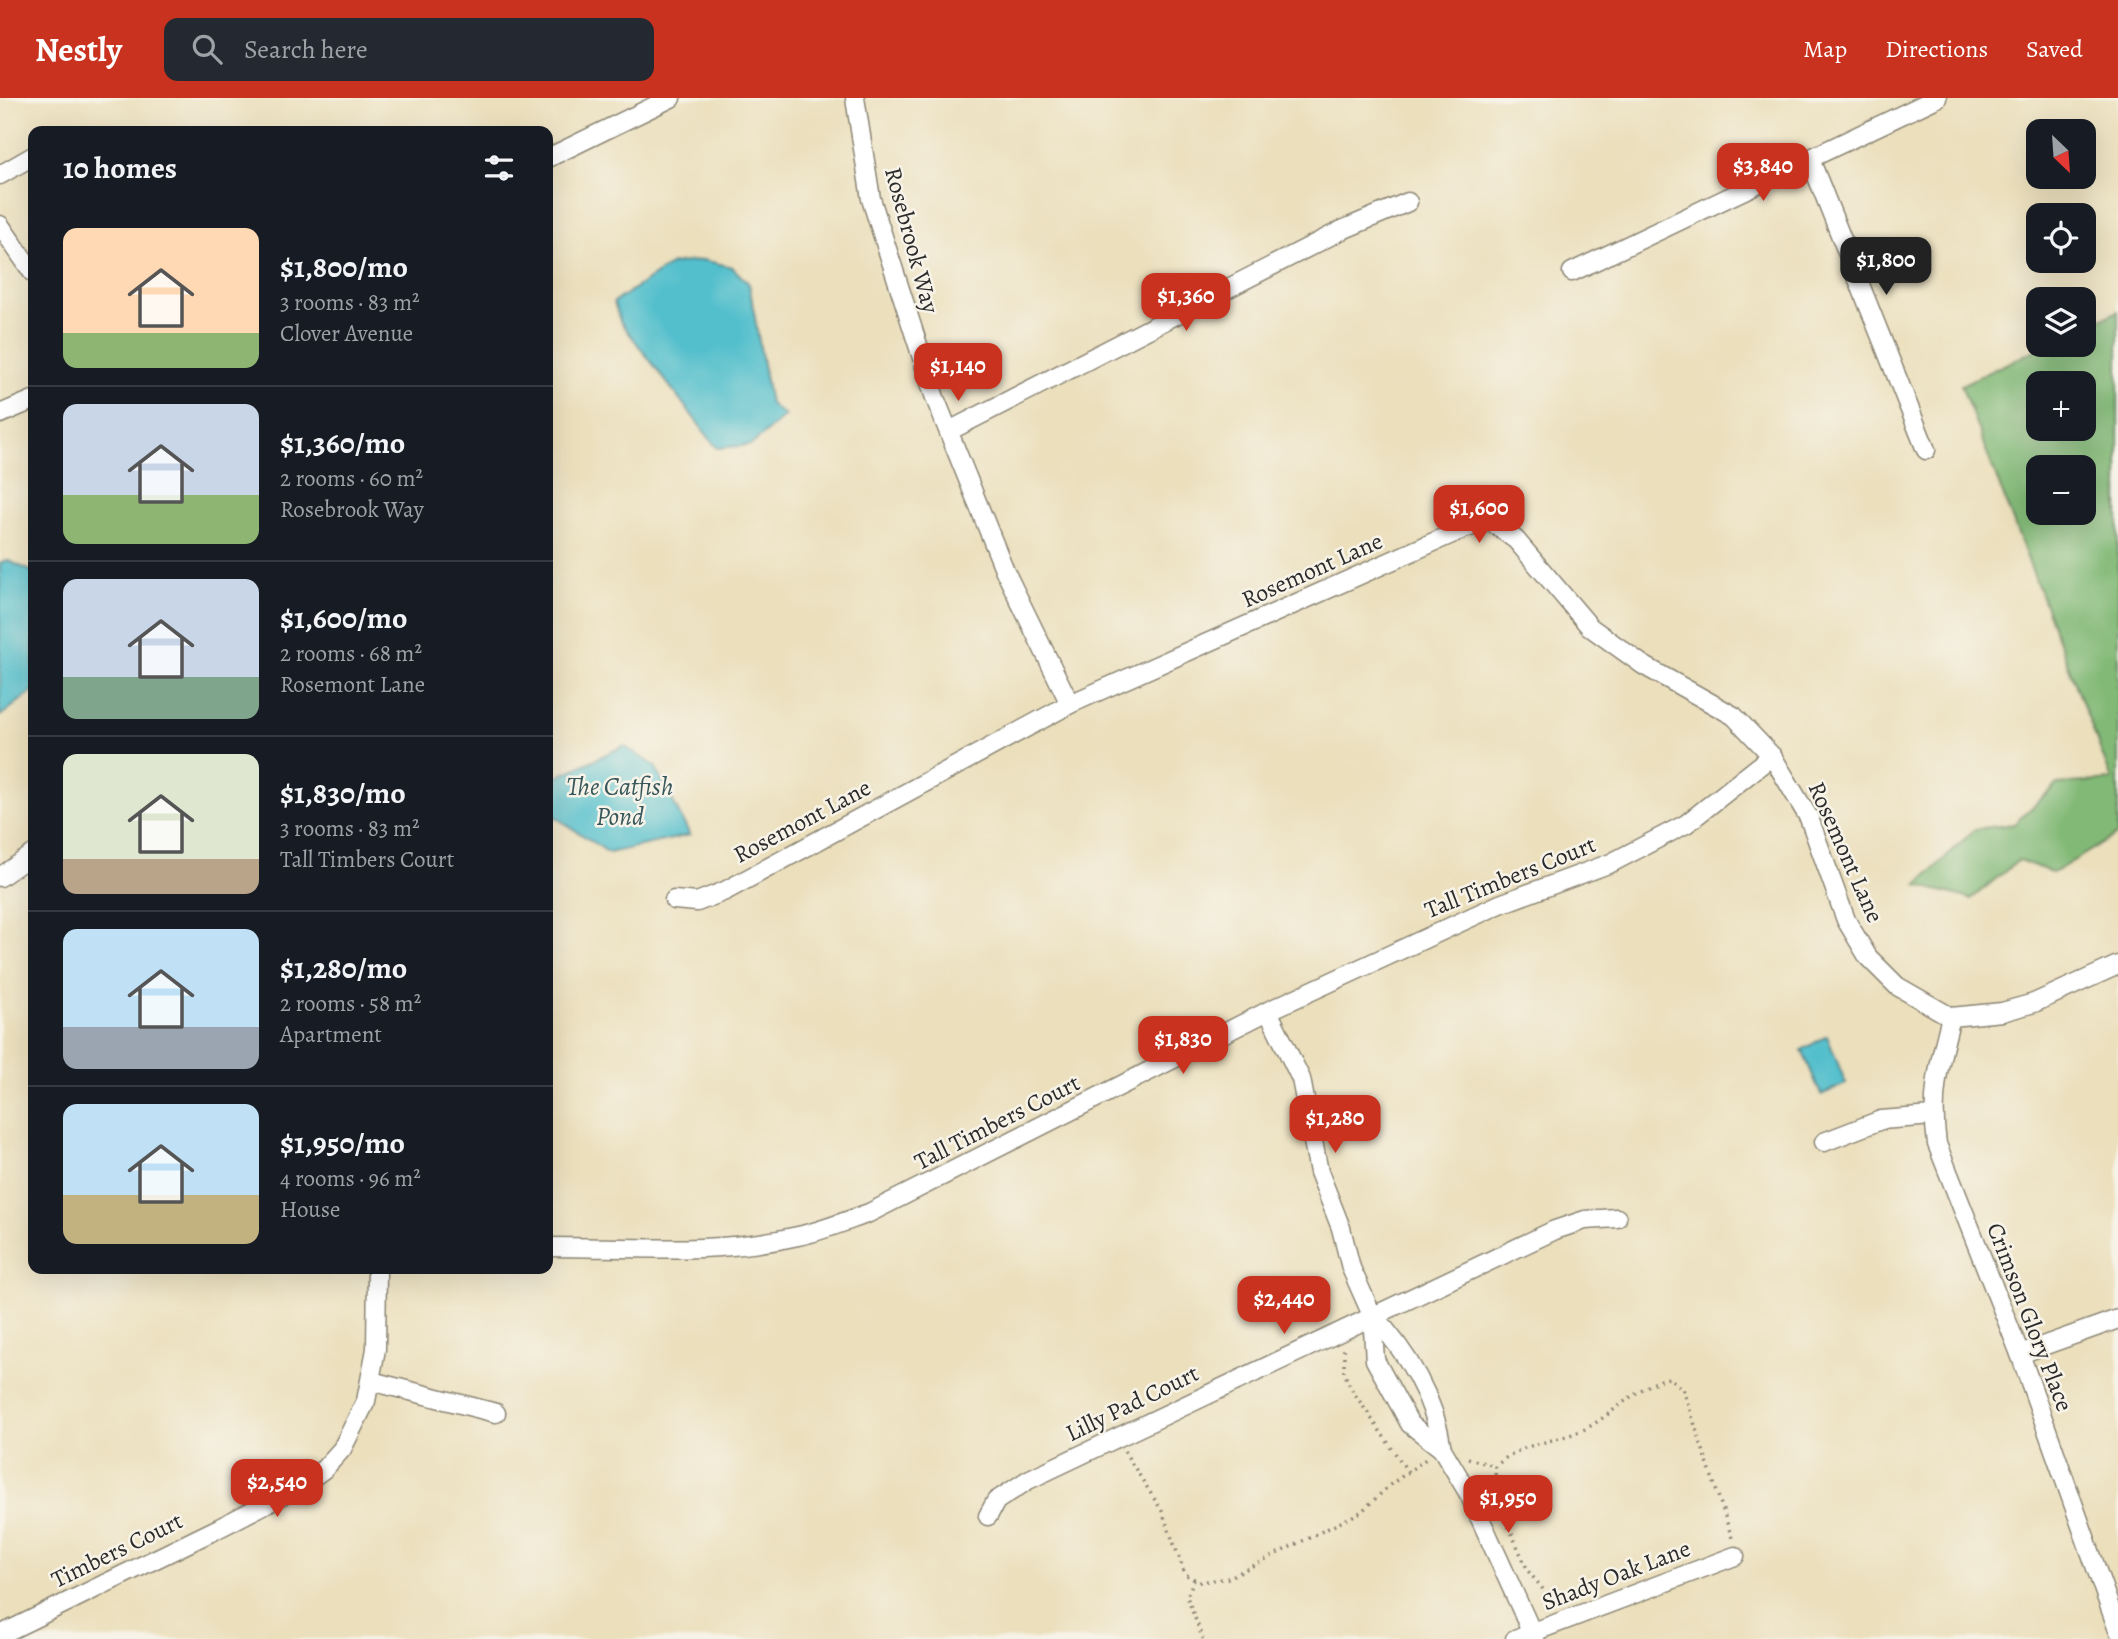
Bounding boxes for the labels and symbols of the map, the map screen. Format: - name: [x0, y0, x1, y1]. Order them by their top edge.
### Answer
- north arrow: [2026, 119, 2096, 189]
- pin: $3,840: [1706, 144, 1820, 203]
- street label: Rosebrook Way: [877, 163, 947, 317]
- pin: $1,800: [1829, 238, 1943, 297]
- pin: $1,360: [1129, 274, 1243, 333]
- pin: $1,140: [901, 344, 1015, 403]
- pin: $1,600: [1422, 486, 1536, 545]
- street label: Rosemont Lane: [1236, 525, 1388, 615]
- water label: The Catfish Pond: [567, 769, 673, 834]
- street label: Rosemont Lane: [728, 771, 876, 871]
- street label: Rosemont Lane: [1801, 776, 1891, 928]
- street label: Tall Timbers Court: [1420, 828, 1600, 926]
- pin: $1,830: [1126, 1016, 1240, 1076]
- street label: Tall Timbers Court: [909, 1066, 1085, 1178]
- pin: $1,280: [1278, 1096, 1392, 1155]
- street label: Crimson Glory Place: [1979, 1218, 2081, 1416]
- pin: $2,440: [1227, 1276, 1341, 1336]
- street label: Lilly Pad Court: [1060, 1357, 1204, 1449]
- pin: $2,540: [220, 1460, 334, 1519]
- pin: $1,950: [1451, 1476, 1565, 1535]
- street label: Timbers Court: [46, 1504, 188, 1596]
- street label: Shady Oak Lane: [1537, 1532, 1695, 1618]

